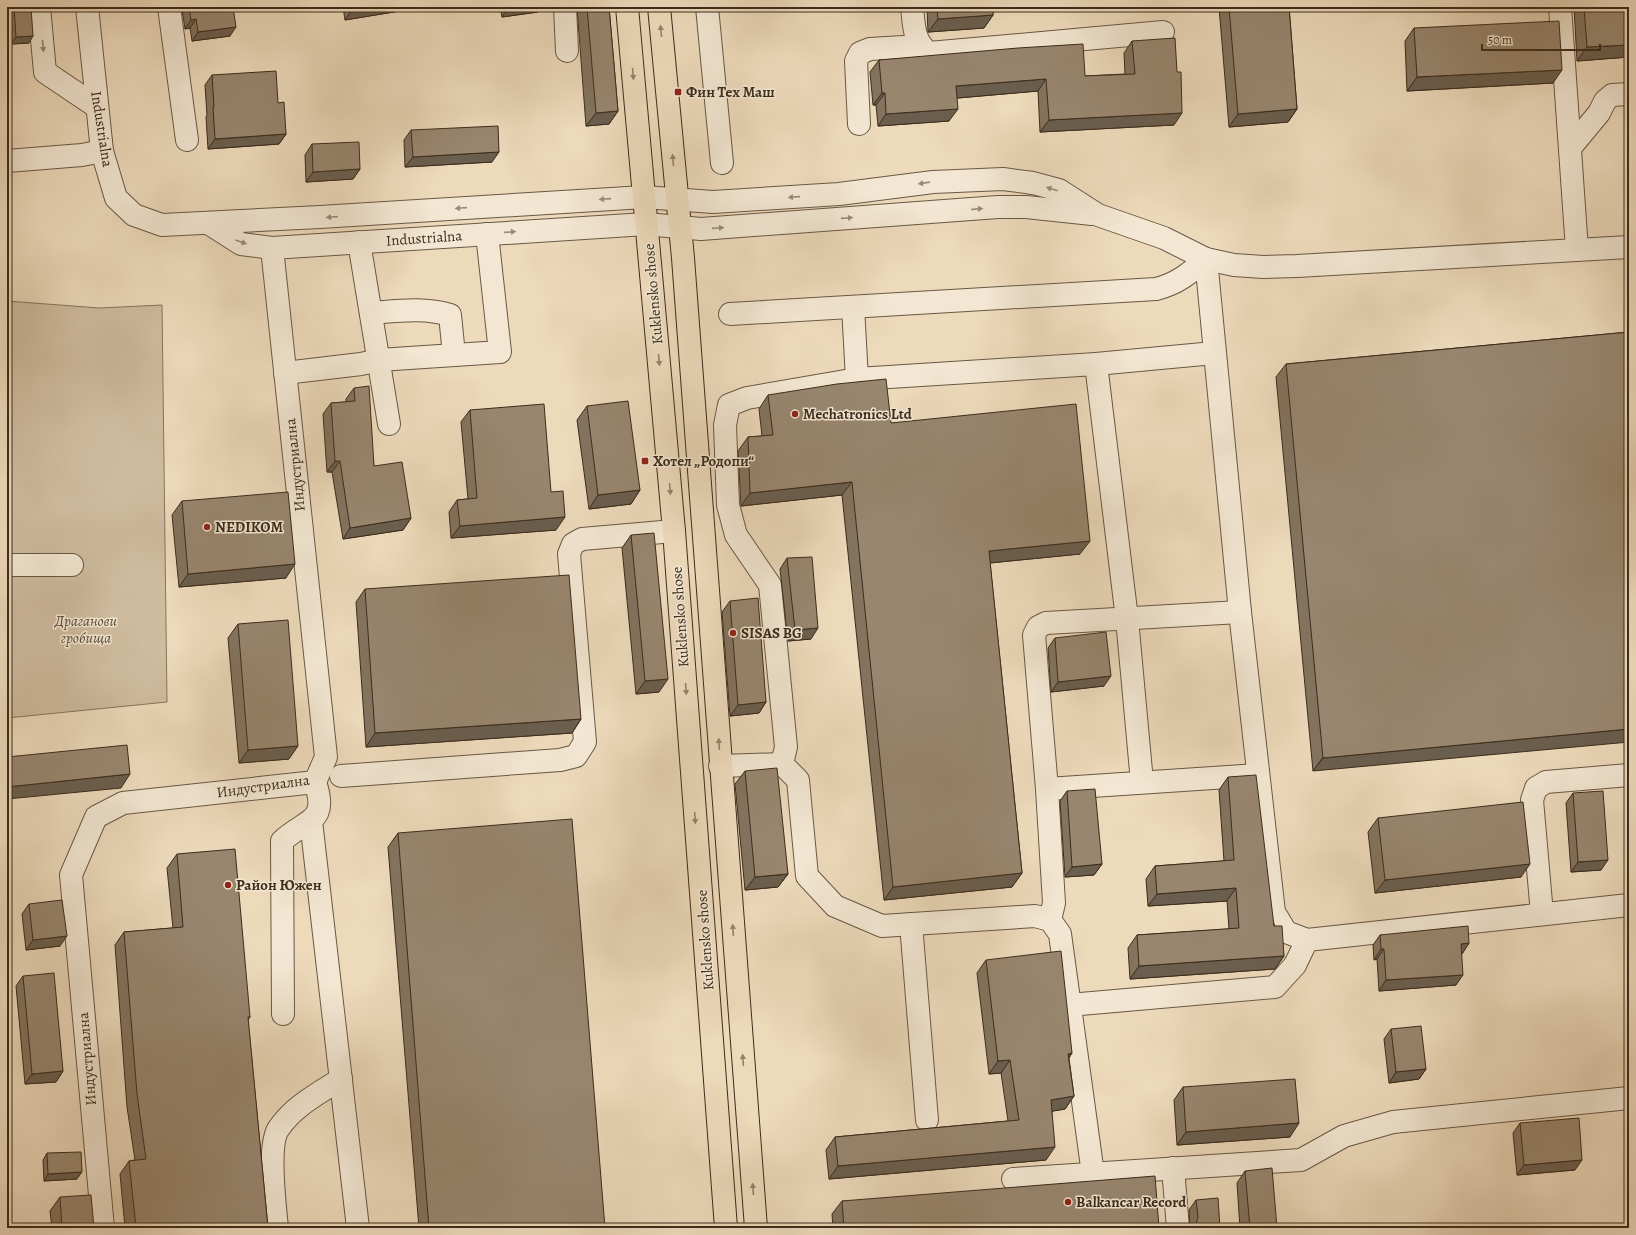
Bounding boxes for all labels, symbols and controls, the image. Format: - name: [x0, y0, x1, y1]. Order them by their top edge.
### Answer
- one-way arrow: [658, 25, 665, 37]
- scale bar: [1482, 26, 1600, 52]
- text: 50 m: [1488, 32, 1512, 48]
- one-way arrow: [39, 40, 46, 52]
- one-way arrow: [629, 68, 636, 80]
- place label: Фин Тех Маш: [686, 82, 775, 102]
- marker: Фин Тех Маш: [673, 87, 683, 97]
- street label: Industrialna: [86, 90, 118, 168]
- one-way arrow: [670, 154, 677, 166]
- one-way arrow: [917, 180, 930, 186]
- one-way arrow: [1046, 186, 1058, 192]
- one-way arrow: [788, 193, 800, 200]
- one-way arrow: [599, 195, 611, 202]
- one-way arrow: [455, 205, 467, 212]
- one-way arrow: [971, 205, 983, 212]
- one-way arrow: [326, 213, 338, 220]
- one-way arrow: [841, 215, 853, 222]
- street label: Industrialna: [385, 225, 463, 251]
- one-way arrow: [712, 225, 724, 232]
- one-way arrow: [504, 229, 516, 236]
- one-way arrow: [236, 240, 248, 246]
- street label: Kuklensko shose: [639, 242, 667, 345]
- one-way arrow: [656, 354, 663, 366]
- place label: Mechatronics Ltd: [803, 404, 913, 424]
- marker: Mechatronics Ltd: [790, 409, 800, 419]
- street label: Индустриална: [280, 417, 310, 513]
- place label: Хотел „Родопи“: [653, 451, 754, 471]
- marker: Хотел „Родопи“: [640, 456, 650, 466]
- one-way arrow: [667, 483, 674, 495]
- place label: NEDIKOM: [215, 517, 283, 537]
- marker: NEDIKOM: [202, 522, 212, 532]
- street label: Kuklensko shose: [666, 566, 694, 668]
- park label: Драганови гробища: [54, 611, 118, 648]
- place label: SISAS BG: [741, 623, 802, 643]
- marker: SISAS BG: [728, 628, 738, 638]
- one-way arrow: [682, 683, 689, 695]
- one-way arrow: [715, 738, 722, 750]
- street label: Индустриална: [215, 770, 311, 802]
- one-way arrow: [692, 812, 699, 824]
- place label: Район Южен: [236, 875, 322, 895]
- marker: Район Южен: [223, 880, 233, 890]
- street label: Kuklensko shose: [691, 889, 719, 991]
- one-way arrow: [730, 924, 736, 936]
- street label: Индустриална: [73, 1011, 101, 1107]
- one-way arrow: [740, 1053, 747, 1066]
- one-way arrow: [750, 1183, 757, 1195]
- place label: Balkancar Record: [1076, 1192, 1187, 1212]
- marker: Balkancar Record: [1063, 1197, 1073, 1207]

